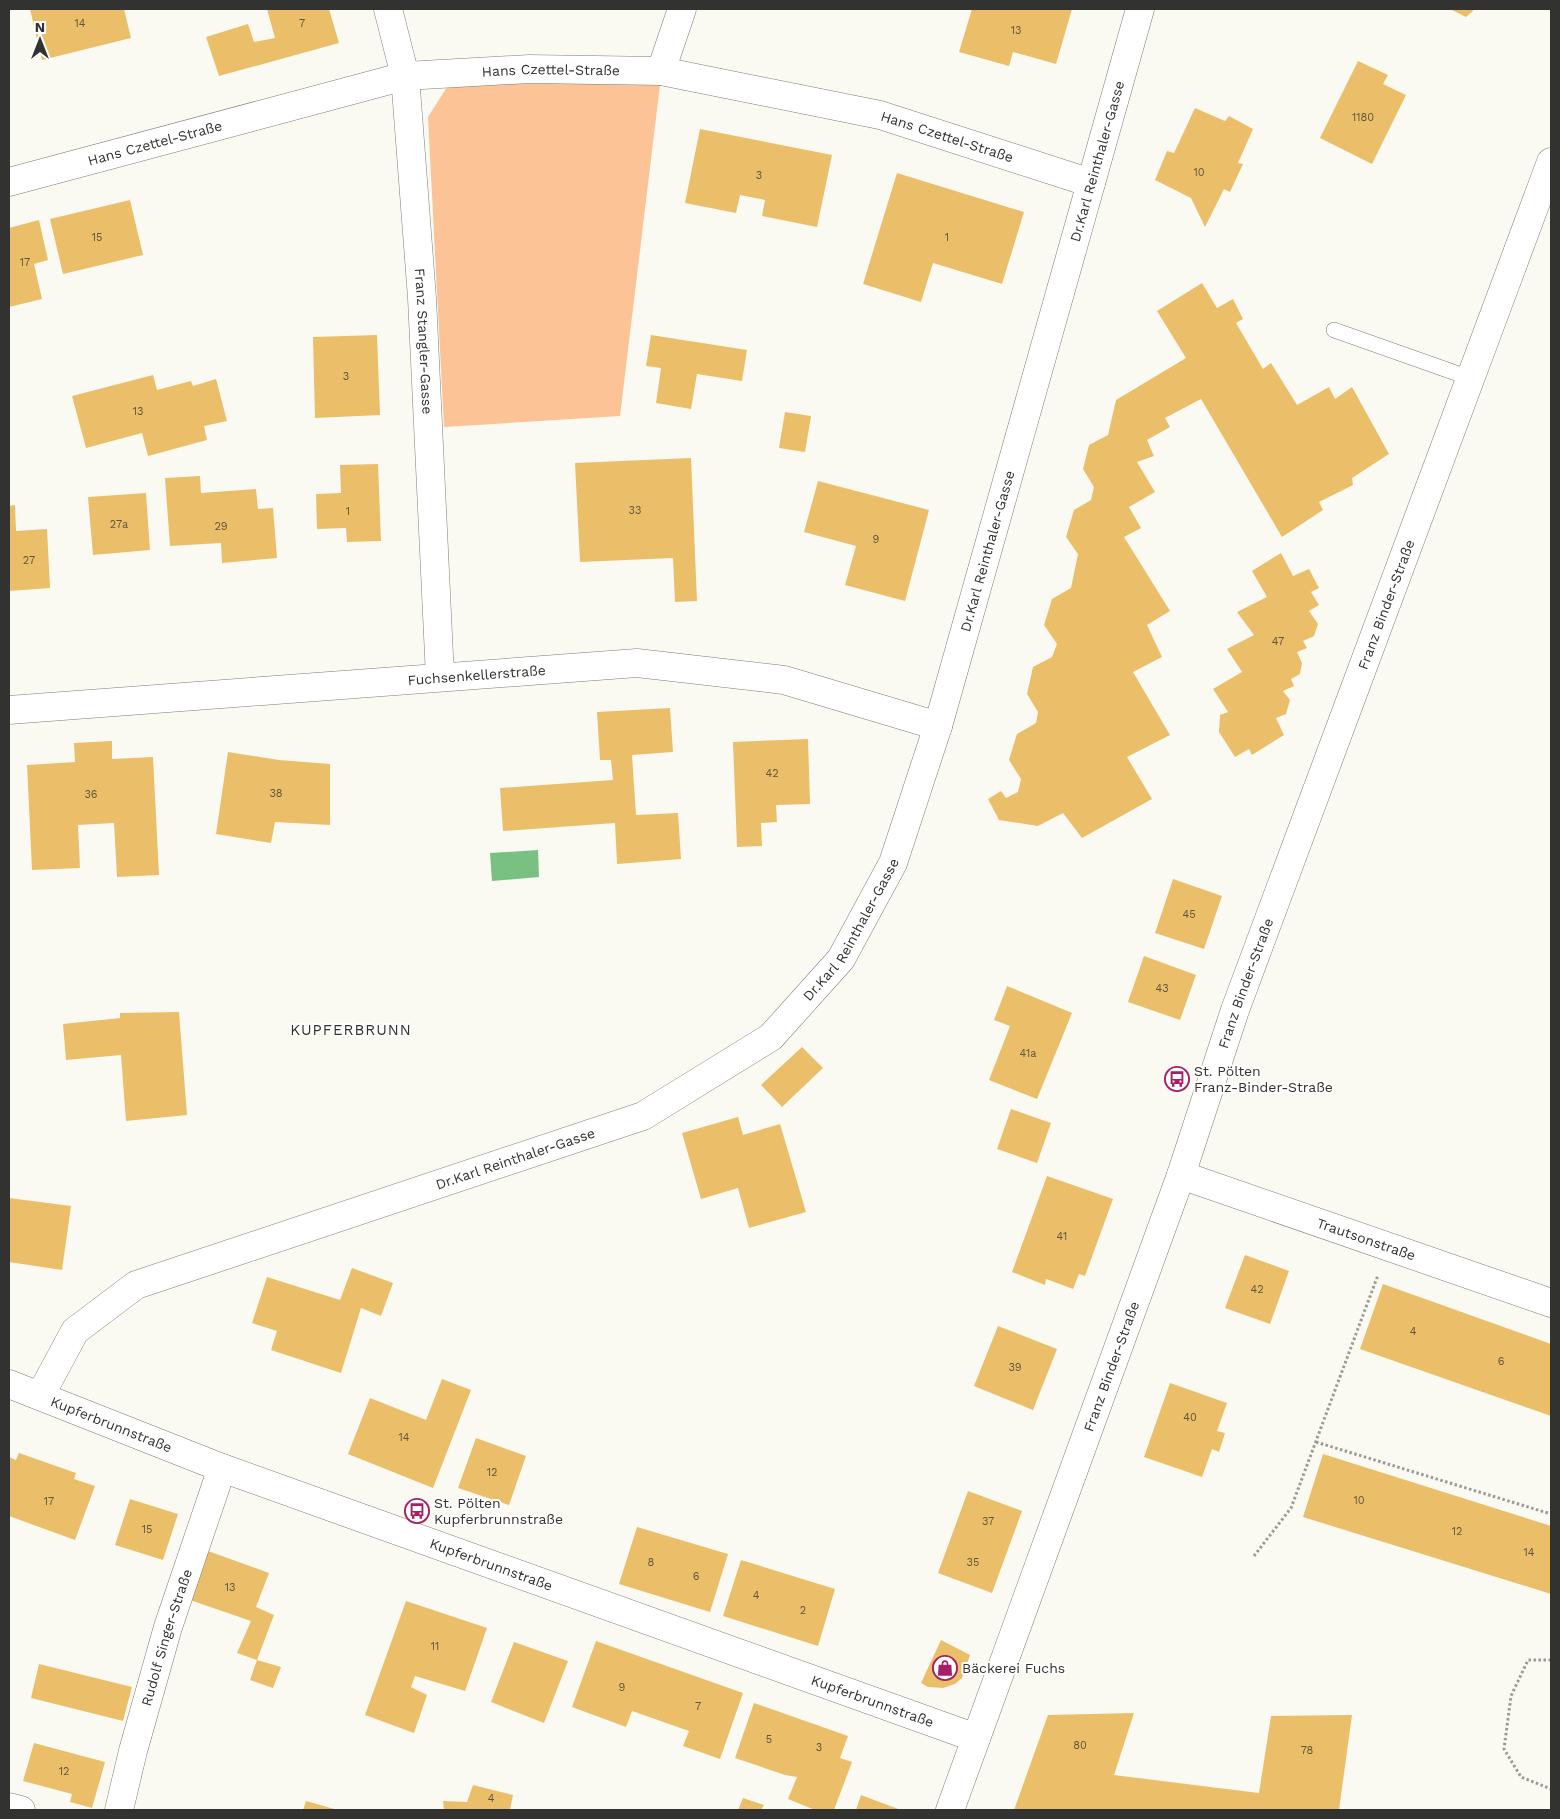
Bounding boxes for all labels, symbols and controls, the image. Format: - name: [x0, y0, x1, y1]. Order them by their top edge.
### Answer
- north arrow: [15, 15, 65, 65]
- house number: 14: [74, 17, 86, 30]
- house number: 7: [299, 17, 305, 30]
- text: N: [35, 19, 45, 35]
- house number: 13: [1011, 24, 1021, 37]
- street label: Hans Czettel-Straße: [481, 61, 620, 80]
- street label: Dr.Karl Reinthaler-Gasse: [1067, 79, 1127, 244]
- street label: Hans Czettel-Straße: [879, 108, 1015, 165]
- house number: 1180: [1352, 111, 1374, 124]
- street label: Hans Czettel-Straße: [86, 117, 224, 169]
- house number: 10: [1193, 166, 1205, 179]
- house number: 3: [756, 169, 762, 182]
- house number: 15: [92, 231, 102, 244]
- house number: 1: [945, 231, 949, 244]
- house number: 17: [20, 256, 30, 269]
- street label: Franz Stangler-Gasse: [412, 267, 436, 415]
- house number: 3: [343, 370, 349, 383]
- house number: 13: [133, 405, 143, 418]
- street label: Dr.Karl Reinthaler-Gasse: [957, 469, 1018, 633]
- house number: 33: [629, 504, 641, 517]
- house number: 1: [346, 505, 350, 518]
- house number: 27a: [110, 518, 128, 531]
- house number: 29: [214, 520, 228, 533]
- house number: 9: [873, 533, 880, 546]
- street label: Franz Binder-Straße: [1355, 537, 1418, 672]
- house number: 27: [23, 554, 35, 567]
- house number: 47: [1272, 635, 1284, 648]
- street label: Fuchsenkellerstraße: [407, 662, 546, 688]
- house number: 42: [765, 767, 779, 780]
- house number: 38: [269, 787, 283, 800]
- house number: 36: [84, 788, 98, 801]
- street label: Dr.Karl Reinthaler-Gasse: [799, 856, 902, 1004]
- house number: 45: [1182, 908, 1196, 921]
- street label: Franz Binder-Straße: [1215, 916, 1276, 1051]
- house number: 43: [1155, 982, 1169, 995]
- district label: KUPFERBRUNN: [290, 1021, 412, 1039]
- house number: 41a: [1019, 1047, 1037, 1060]
- place label: St. Pölten Franz-Binder-Straße: [1194, 1063, 1333, 1095]
- bus stop icon: St. Pölten Franz-Binder-Straße: [1164, 1066, 1190, 1092]
- street label: Dr.Karl Reinthaler-Gasse: [434, 1125, 597, 1193]
- street label: Trautsonstraße: [1315, 1215, 1418, 1264]
- house number: 41: [1057, 1230, 1067, 1243]
- house number: 42: [1250, 1283, 1264, 1296]
- street label: Franz Binder-Straße: [1080, 1299, 1142, 1434]
- house number: 4: [1410, 1325, 1417, 1338]
- house number: 6: [1498, 1355, 1505, 1368]
- house number: 39: [1008, 1361, 1022, 1374]
- street label: Kupferbrunnstraße: [48, 1393, 174, 1455]
- house number: 40: [1183, 1411, 1197, 1424]
- house number: 14: [398, 1431, 410, 1444]
- house number: 12: [487, 1466, 497, 1479]
- house number: 10: [1353, 1494, 1365, 1507]
- house number: 17: [44, 1495, 54, 1508]
- place label: St. Pölten Kupferbrunnstraße: [434, 1495, 563, 1527]
- bus stop icon: St. Pölten Kupferbrunnstraße: [404, 1498, 430, 1524]
- house number: 37: [982, 1515, 994, 1528]
- house number: 15: [142, 1523, 152, 1536]
- house number: 12: [1452, 1525, 1462, 1538]
- street label: Kupferbrunnstraße: [428, 1535, 555, 1594]
- house number: 14: [1523, 1546, 1535, 1559]
- house number: 8: [648, 1556, 655, 1569]
- house number: 35: [967, 1556, 979, 1569]
- street label: Rudolf Singer-Straße: [138, 1567, 195, 1708]
- house number: 6: [693, 1570, 700, 1583]
- house number: 13: [225, 1581, 235, 1594]
- house number: 4: [753, 1589, 760, 1602]
- house number: 2: [800, 1604, 806, 1617]
- house number: 11: [431, 1640, 439, 1653]
- shop icon: Bäckerei Fuchs: [932, 1655, 958, 1681]
- place label: Bäckerei Fuchs: [962, 1660, 1065, 1676]
- street label: Kupferbrunnstraße: [809, 1672, 936, 1730]
- house number: 9: [619, 1681, 626, 1694]
- house number: 7: [695, 1700, 701, 1713]
- house number: 5: [766, 1733, 772, 1746]
- house number: 80: [1073, 1739, 1087, 1752]
- house number: 3: [816, 1741, 822, 1754]
- house number: 78: [1301, 1744, 1314, 1757]
- house number: 12: [59, 1765, 69, 1778]
- house number: 4: [488, 1792, 495, 1805]

